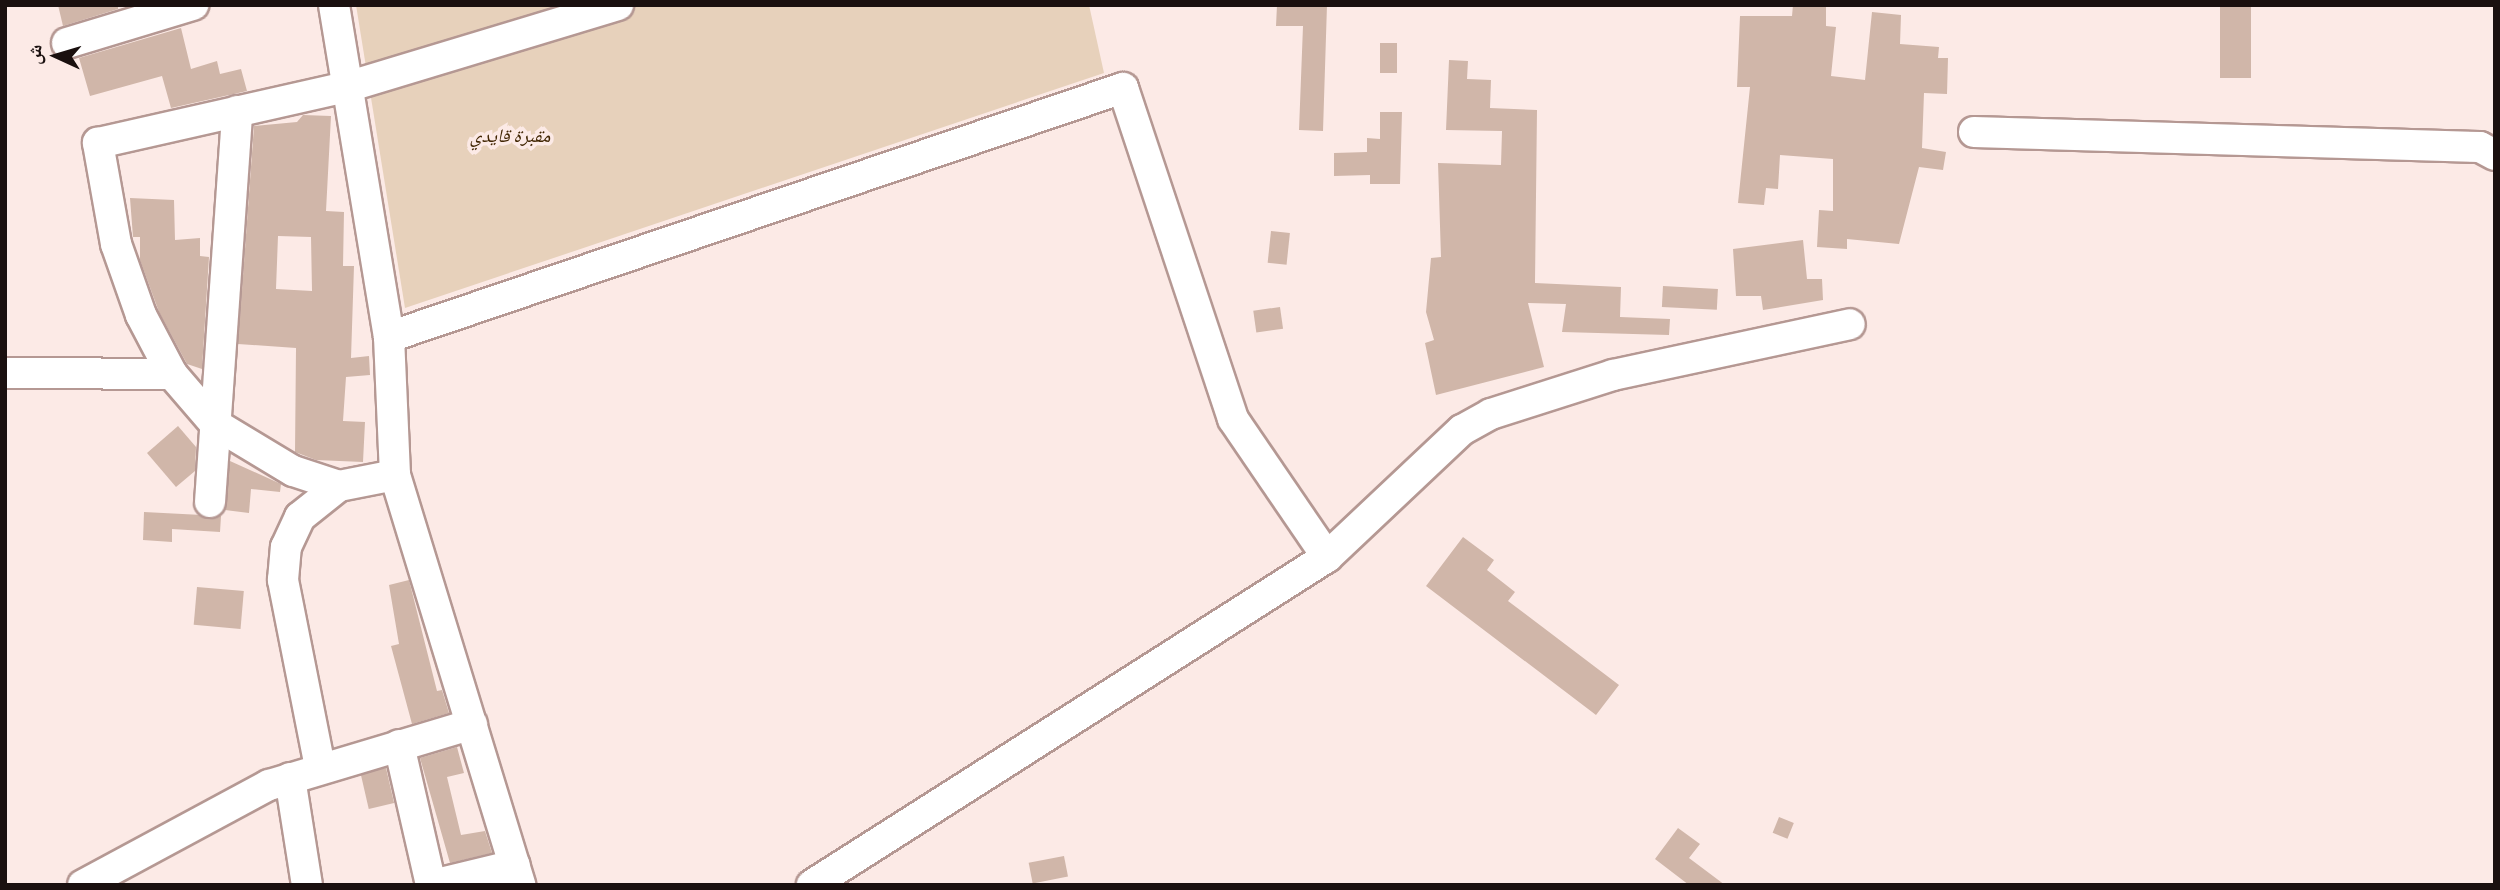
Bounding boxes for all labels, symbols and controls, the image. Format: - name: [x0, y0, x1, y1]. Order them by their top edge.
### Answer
- north arrow: [21, 21, 91, 91]
- text: ش: [23, 44, 46, 65]
- park label: مقبرة قايدي: [470, 125, 550, 147]

